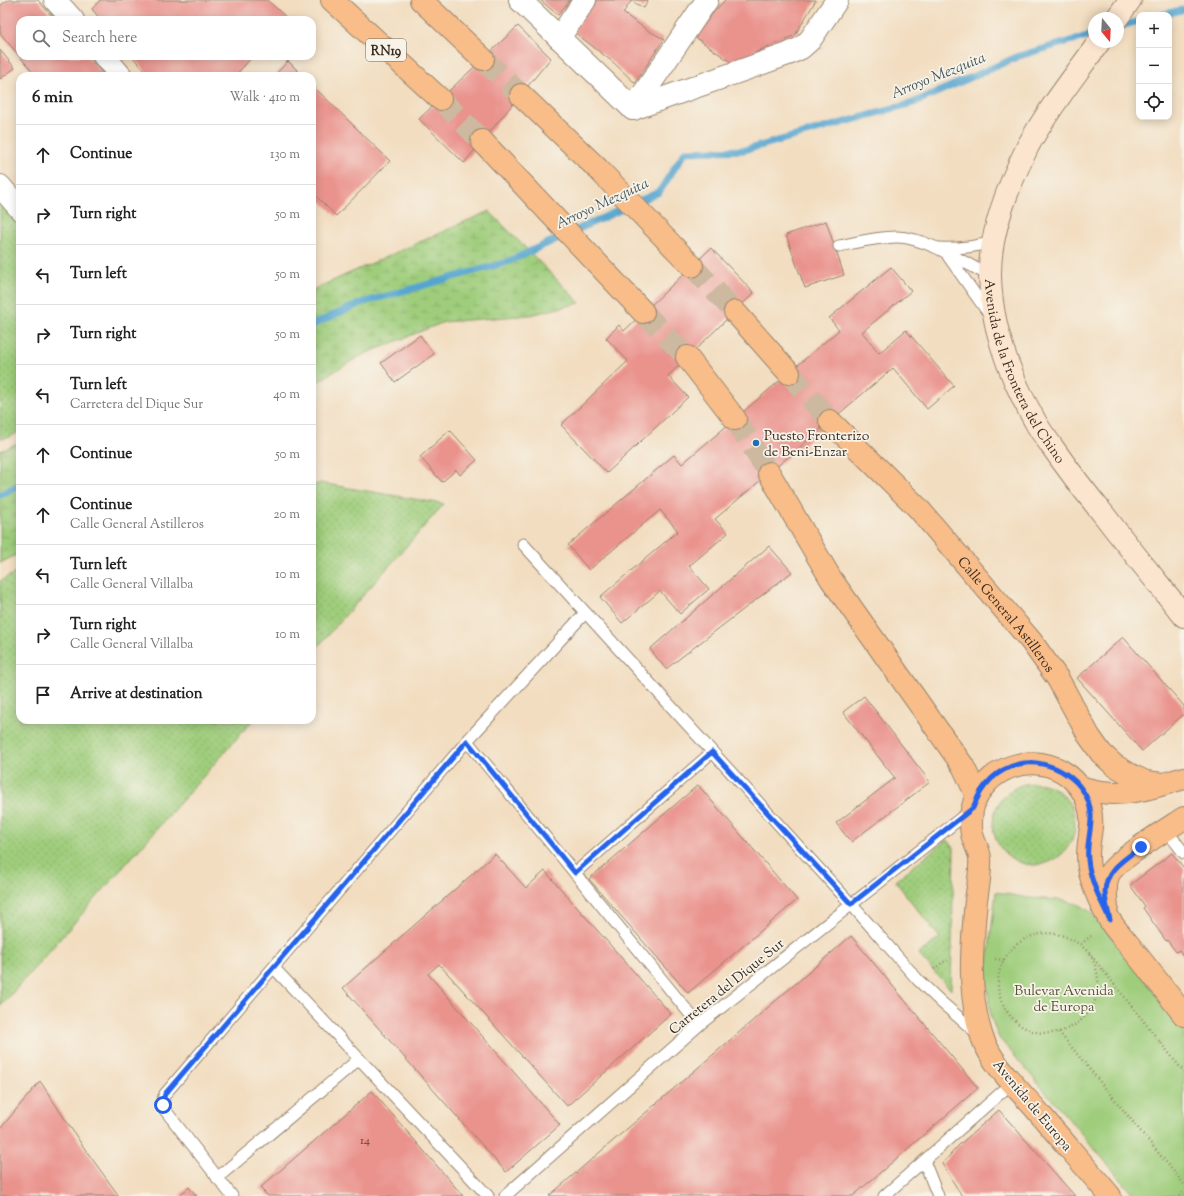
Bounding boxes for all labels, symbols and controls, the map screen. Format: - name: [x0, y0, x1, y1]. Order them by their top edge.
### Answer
- north arrow: [1088, 12, 1124, 48]
- map controls: [1136, 12, 1172, 120]
- button: +: [1136, 12, 1172, 48]
- search box: [16, 16, 316, 60]
- icon: search: [30, 27, 52, 49]
- text: Search here: [62, 28, 137, 49]
- road number: RN19: [366, 39, 406, 61]
- water label: Arroyo Mezquita: [888, 48, 989, 105]
- button: −: [1136, 48, 1172, 84]
- button: locate: [1136, 84, 1172, 120]
- text: 6 min: [32, 86, 73, 110]
- text: Walk · 410 m: [229, 89, 300, 107]
- icon: ahead: [32, 144, 54, 166]
- text: Continue: [70, 144, 132, 165]
- text: 130 m: [270, 146, 300, 164]
- water label: Arroyo Mezquita: [553, 174, 653, 235]
- icon: right: [32, 204, 54, 226]
- text: Turn right: [70, 204, 136, 225]
- text: 50 m: [275, 206, 300, 224]
- icon: left: [32, 264, 54, 286]
- text: Turn left: [70, 264, 127, 285]
- text: 50 m: [275, 266, 300, 284]
- street label: Avenida de la Frontera del Chino: [978, 278, 1069, 469]
- icon: right: [32, 324, 54, 346]
- text: Turn right: [70, 324, 136, 345]
- text: 50 m: [275, 326, 300, 344]
- text: Turn left: [70, 375, 127, 396]
- icon: left: [32, 384, 54, 406]
- text: 40 m: [273, 386, 300, 404]
- text: Carretera del Dique Sur: [70, 396, 203, 414]
- place label: Puesto Fronterizo de Beni-Enzar: [764, 427, 870, 463]
- marker: Puesto Fronterizo de Beni-Enzar: [751, 438, 761, 448]
- icon: ahead: [32, 444, 54, 466]
- text: Continue: [70, 444, 132, 465]
- text: 50 m: [275, 446, 300, 464]
- text: Continue: [70, 495, 132, 516]
- icon: ahead: [32, 504, 54, 526]
- text: 20 m: [274, 506, 300, 524]
- text: Calle General Astilleros: [70, 516, 204, 534]
- street label: Calle General Astilleros: [952, 553, 1058, 677]
- text: Turn left: [70, 555, 127, 576]
- icon: left: [32, 564, 54, 586]
- text: 10 m: [275, 566, 300, 584]
- text: Calle General Villalba: [70, 576, 193, 594]
- text: Turn right: [70, 615, 136, 636]
- icon: right: [32, 624, 54, 646]
- text: 10 m: [275, 626, 300, 644]
- text: Calle General Villalba: [70, 636, 193, 654]
- icon: arrive: [32, 684, 54, 706]
- text: Arrive at destination: [70, 684, 203, 705]
- route end: [1132, 838, 1150, 856]
- street label: Carretera del Dique Sur: [665, 934, 790, 1040]
- park label: Bulevar Avenida de Europa: [1014, 982, 1114, 1018]
- street label: Avenida de Europa: [987, 1056, 1076, 1157]
- route start: [154, 1096, 172, 1114]
- house number: 14: [360, 1132, 370, 1150]

